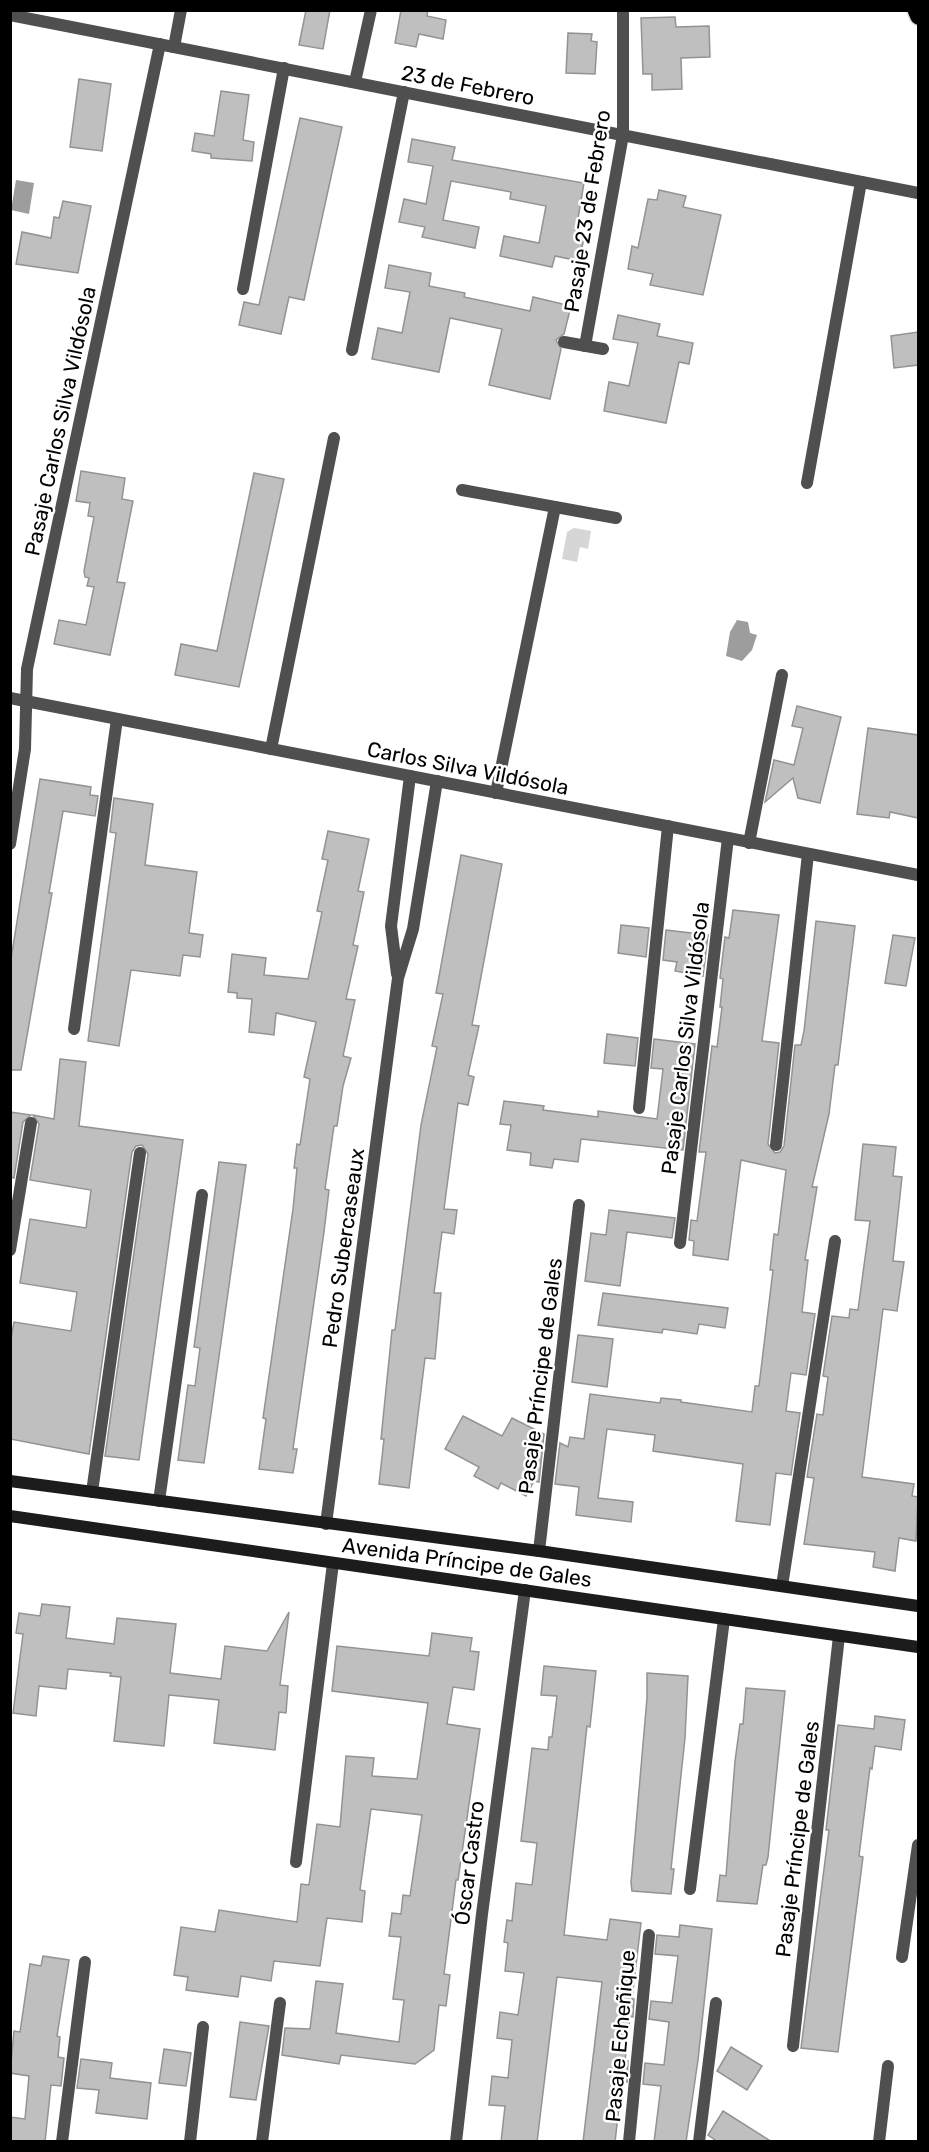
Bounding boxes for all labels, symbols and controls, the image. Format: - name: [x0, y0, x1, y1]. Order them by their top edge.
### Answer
- street label: 23 de Febrero: [399, 60, 537, 110]
- street label: Pasaje 23 de Febrero: [559, 108, 615, 314]
- street label: Pasaje Carlos Silva Vildósola: [19, 284, 101, 558]
- street label: Carlos Silva Vildósola: [365, 736, 571, 800]
- street label: Pasaje Carlos Silva Vildósola: [656, 900, 714, 1176]
- street label: Pedro Subercaseaux: [317, 1146, 369, 1350]
- street label: Pasaje Príncipe de Gales: [513, 1256, 567, 1496]
- street label: Avenida Príncipe de Gales: [341, 1532, 593, 1592]
- street label: Pasaje Príncipe de Gales: [770, 1719, 824, 1959]
- street label: Óscar Castro: [449, 1799, 489, 1927]
- street label: Pasaje Echeñique: [600, 1949, 640, 2123]

